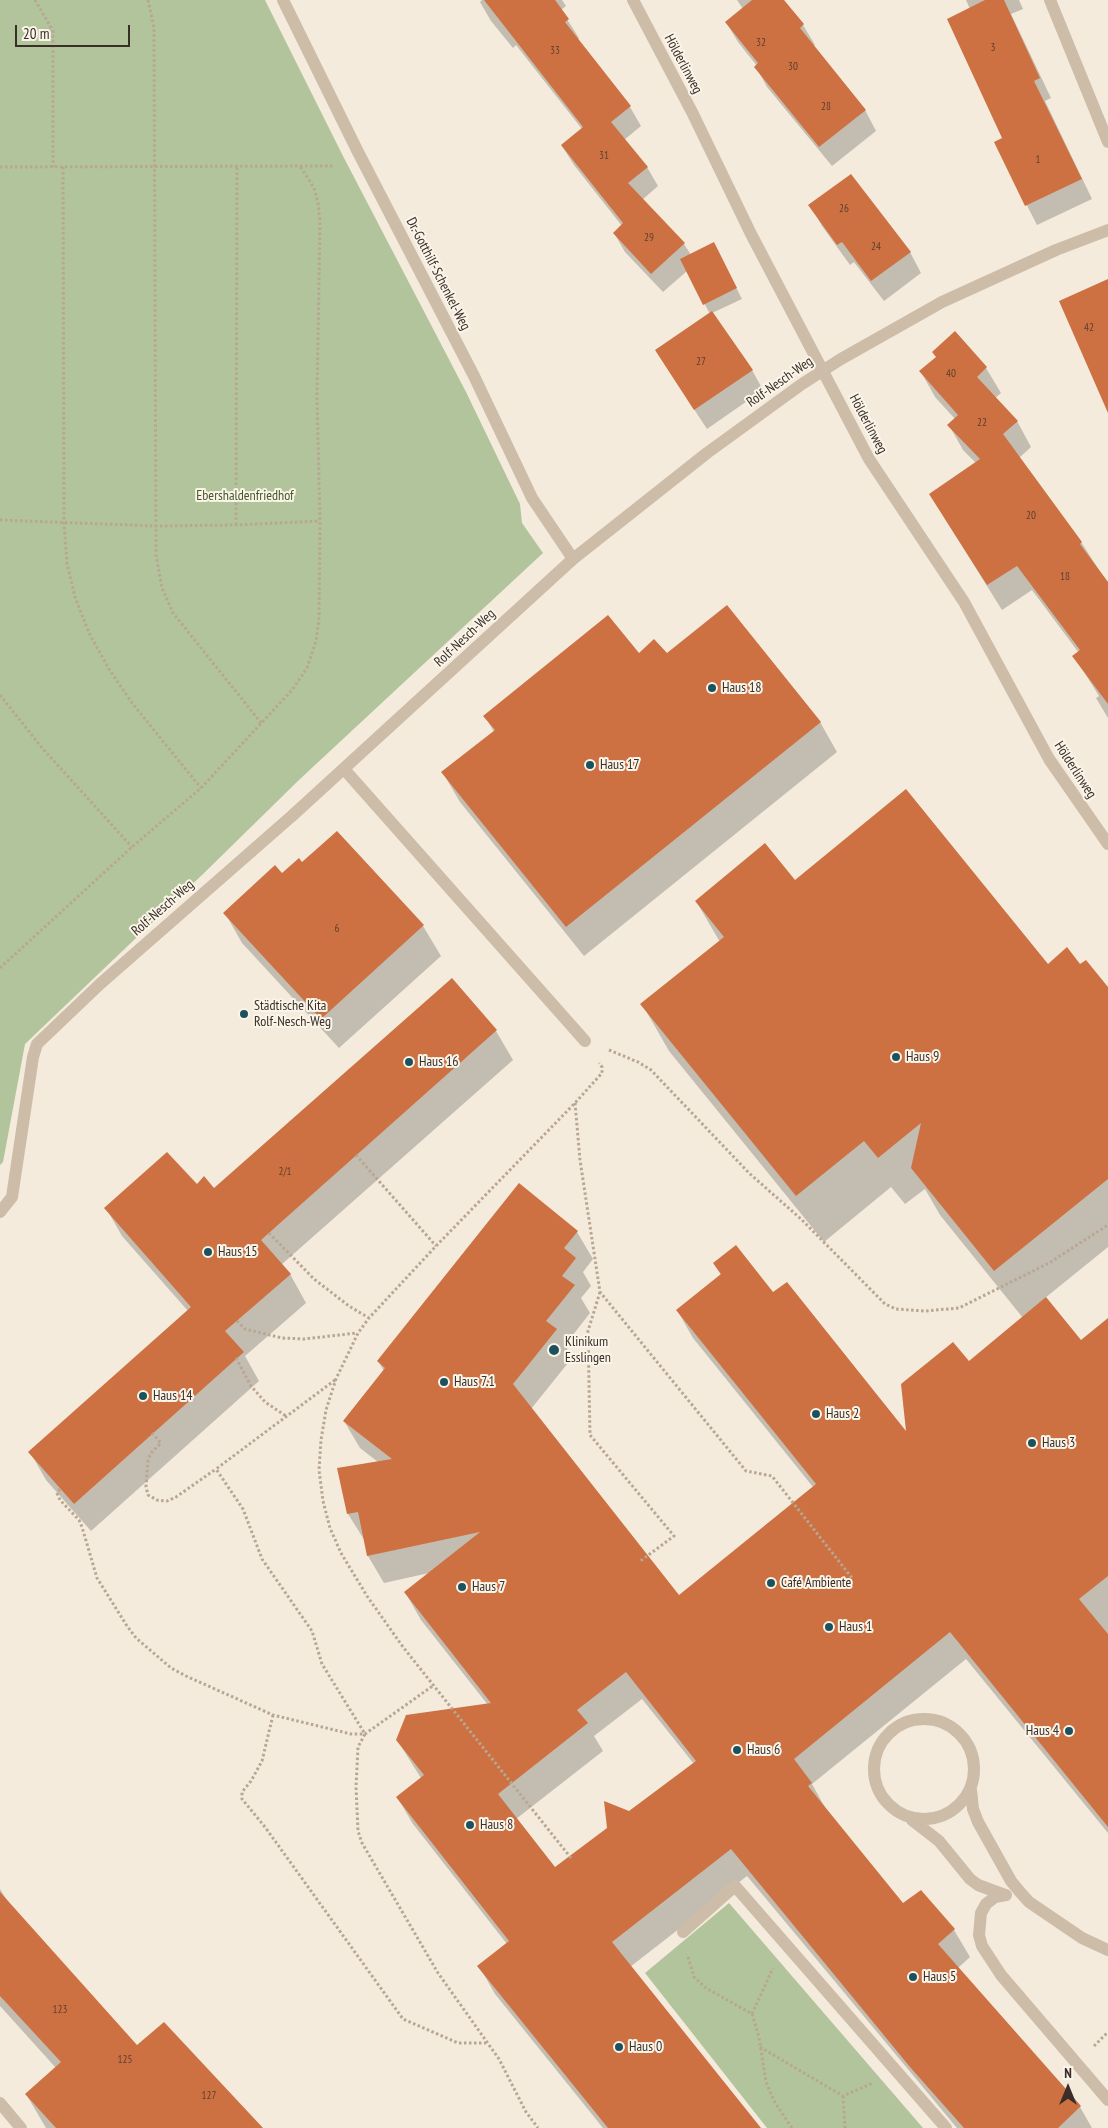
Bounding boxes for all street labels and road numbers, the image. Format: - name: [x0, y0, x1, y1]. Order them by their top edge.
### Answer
- street label: Hölderlinweg: [660, 31, 706, 97]
- street label: Dr.-Gotthilf-Schenkel-Weg: [402, 215, 474, 333]
- street label: Rolf-Nesch-Weg: [744, 353, 816, 411]
- street label: Hölderlinweg: [845, 391, 891, 457]
- street label: Rolf-Nesch-Weg: [431, 606, 499, 670]
- street label: Hölderlinweg: [1050, 738, 1100, 802]
- street label: Rolf-Nesch-Weg: [128, 876, 198, 940]

